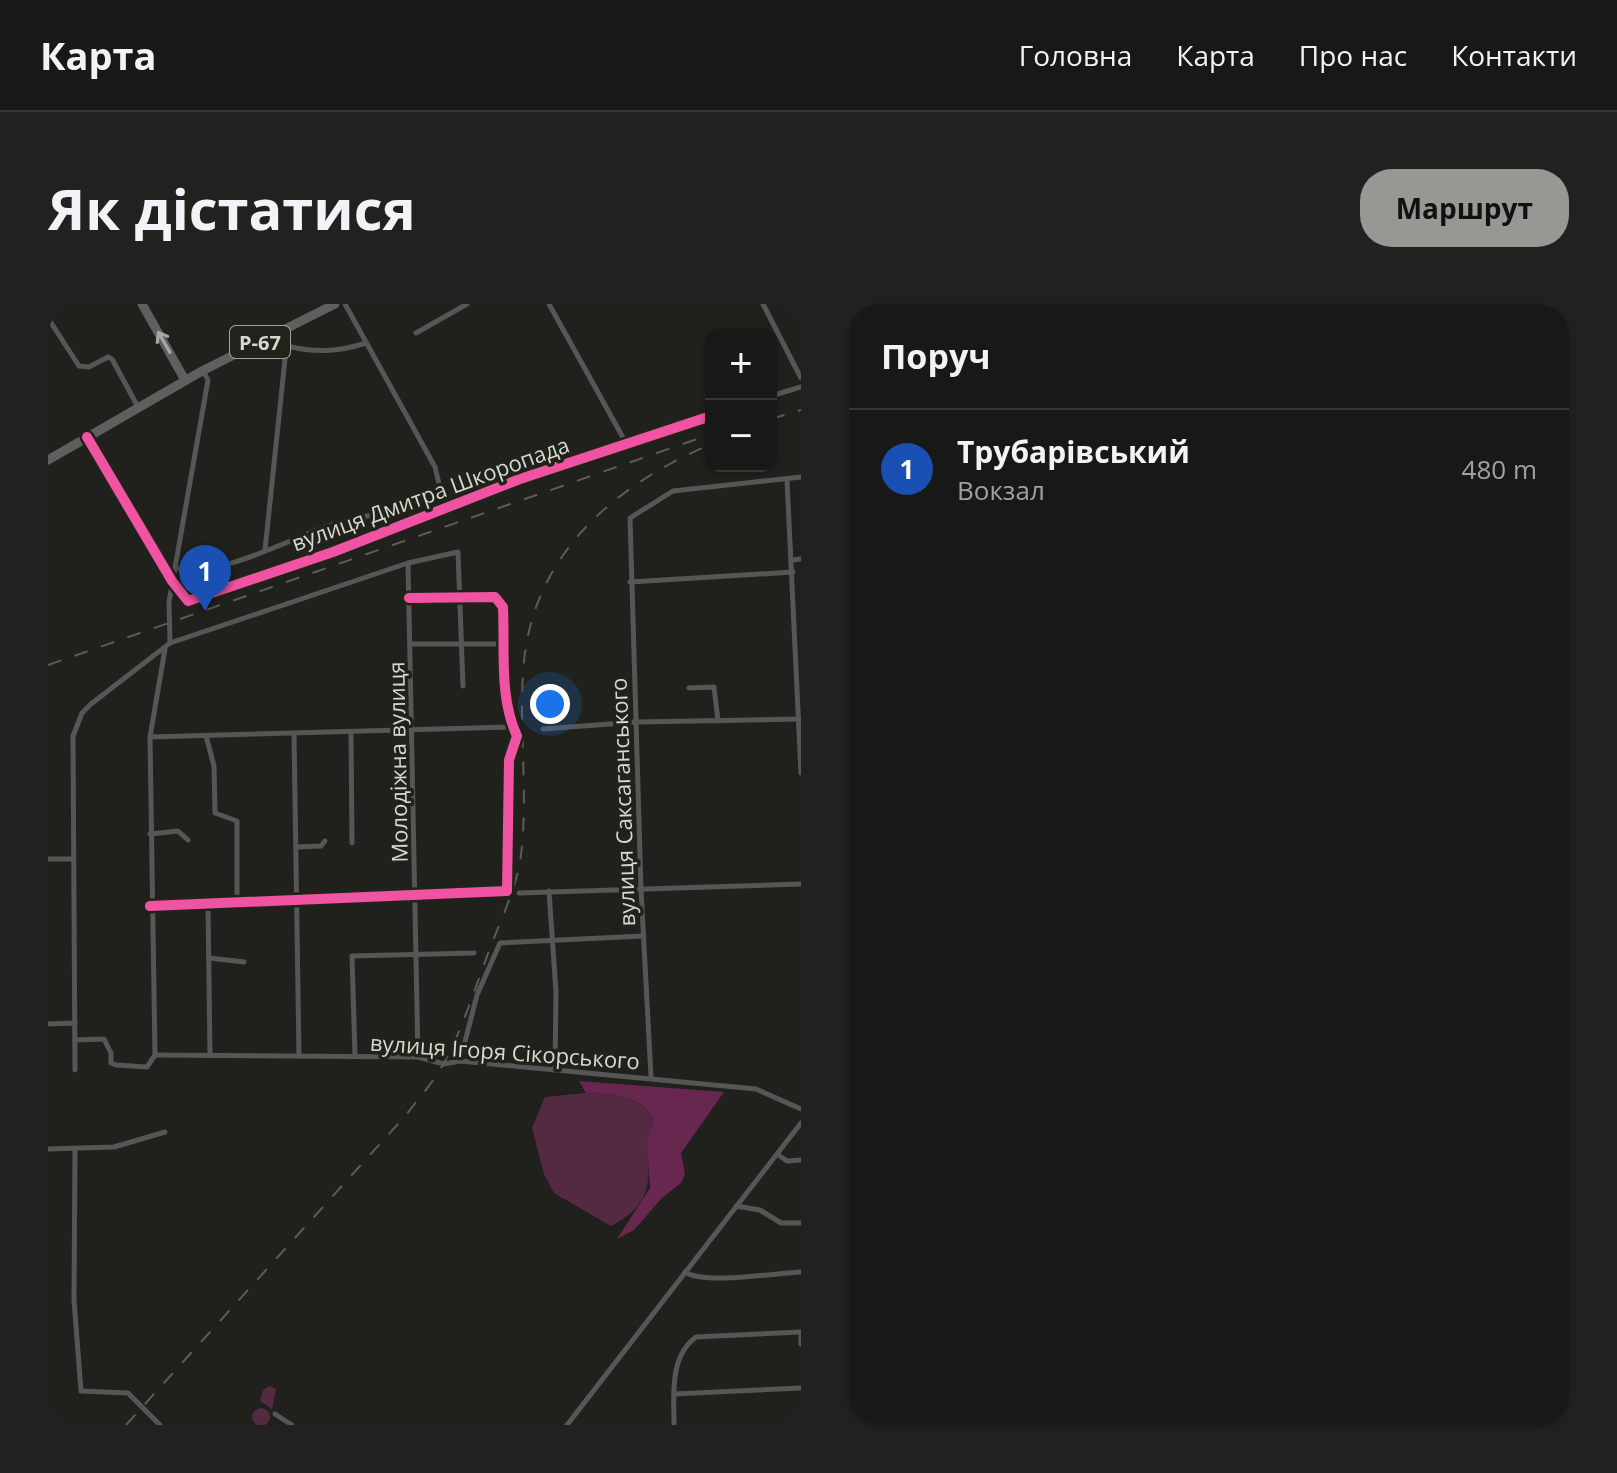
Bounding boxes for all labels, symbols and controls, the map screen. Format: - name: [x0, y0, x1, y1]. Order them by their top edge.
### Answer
- text: Карта: [40, 29, 157, 81]
- text: Головна: [1019, 36, 1132, 74]
- text: Карта: [1176, 36, 1255, 74]
- text: Про нас: [1299, 36, 1407, 74]
- text: Контакти: [1451, 36, 1577, 74]
- button: Маршрут: [1360, 169, 1569, 247]
- text: Як дістатися: [48, 170, 416, 246]
- road number: Р-67: [230, 326, 290, 358]
- map controls: [705, 328, 777, 472]
- button: +: [705, 328, 777, 400]
- one-way arrow: [156, 331, 172, 354]
- text: Поруч: [881, 333, 991, 379]
- button: −: [705, 400, 777, 472]
- street label: вулиця Дмитра Шкоропада: [287, 429, 573, 557]
- text: Трубарівський: [957, 431, 1190, 472]
- text: 1: [900, 451, 914, 487]
- text: 480 m: [1462, 451, 1537, 487]
- text: Вокзал: [957, 472, 1045, 508]
- pin: 1: [179, 545, 231, 611]
- street label: Молодіжна вулиця: [380, 661, 414, 863]
- street label: вулиця Саксаганського: [603, 677, 641, 927]
- your location: [530, 684, 570, 724]
- street label: вулиця Ігоря Сікорського: [369, 1027, 641, 1075]

